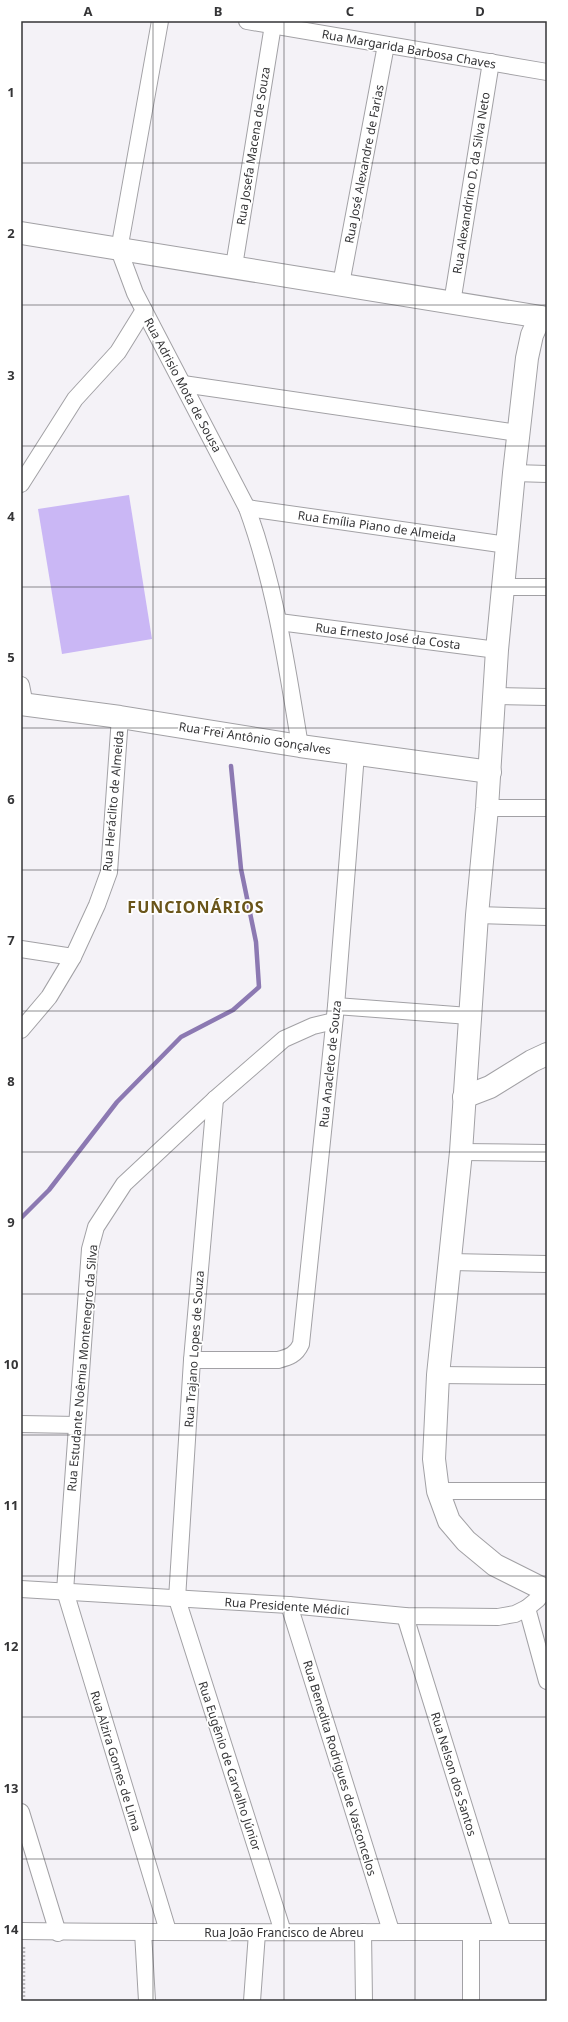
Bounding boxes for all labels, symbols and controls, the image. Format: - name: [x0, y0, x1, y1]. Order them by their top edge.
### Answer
- text: A: [84, 2, 93, 20]
- text: B: [214, 2, 222, 20]
- text: C: [346, 2, 354, 20]
- text: D: [475, 2, 485, 20]
- street label: Rua Margarida Barbosa Chaves: [321, 25, 498, 73]
- street label: Rua Josefa Macena de Souza: [232, 66, 274, 226]
- text: 1: [7, 83, 15, 101]
- street label: Rua José Alexandre de Farias: [340, 83, 388, 245]
- street label: Rua Alexandrino D. da Silva Neto: [448, 91, 494, 275]
- text: 2: [7, 224, 15, 242]
- street label: Rua Adrisio Mota de Sousa: [140, 315, 226, 455]
- text: 3: [7, 366, 15, 384]
- street label: Rua Emília Piano de Almeida: [297, 506, 457, 546]
- text: 4: [7, 507, 15, 525]
- street label: Rua Ernesto José da Costa: [314, 619, 462, 653]
- text: 5: [7, 648, 15, 666]
- street label: Rua Frei Antônio Gonçalves: [178, 718, 333, 758]
- street label: Rua Heráclito de Almeida: [98, 730, 128, 872]
- text: 6: [7, 790, 15, 808]
- district label: FUNCIONÁRIOS: [127, 896, 265, 918]
- text: 7: [7, 931, 15, 949]
- street label: Rua Anacleto de Souza: [315, 1000, 345, 1128]
- text: 8: [7, 1072, 15, 1090]
- text: 9: [7, 1213, 15, 1231]
- street label: Rua Estudante Noêmia Montenegro da Silva: [63, 1244, 101, 1492]
- street label: Rua Trajano Lopes de Souza: [180, 1270, 208, 1428]
- text: 10: [4, 1355, 18, 1373]
- text: 11: [4, 1496, 18, 1514]
- street label: Rua Presidente Médici: [224, 1593, 350, 1619]
- text: 12: [4, 1637, 18, 1655]
- street label: Rua Benedita Rodrigues de Vasconcelos: [299, 1658, 381, 1878]
- street label: Rua Eugênio de Carvalho Júnior: [194, 1679, 266, 1853]
- street label: Rua Alzira Gomes de Lima: [86, 1689, 146, 1833]
- street label: Rua Nelson dos Santos: [427, 1710, 481, 1838]
- text: 13: [4, 1779, 18, 1797]
- text: 14: [4, 1920, 19, 1938]
- street label: Rua João Francisco de Abreu: [204, 1924, 364, 1941]

